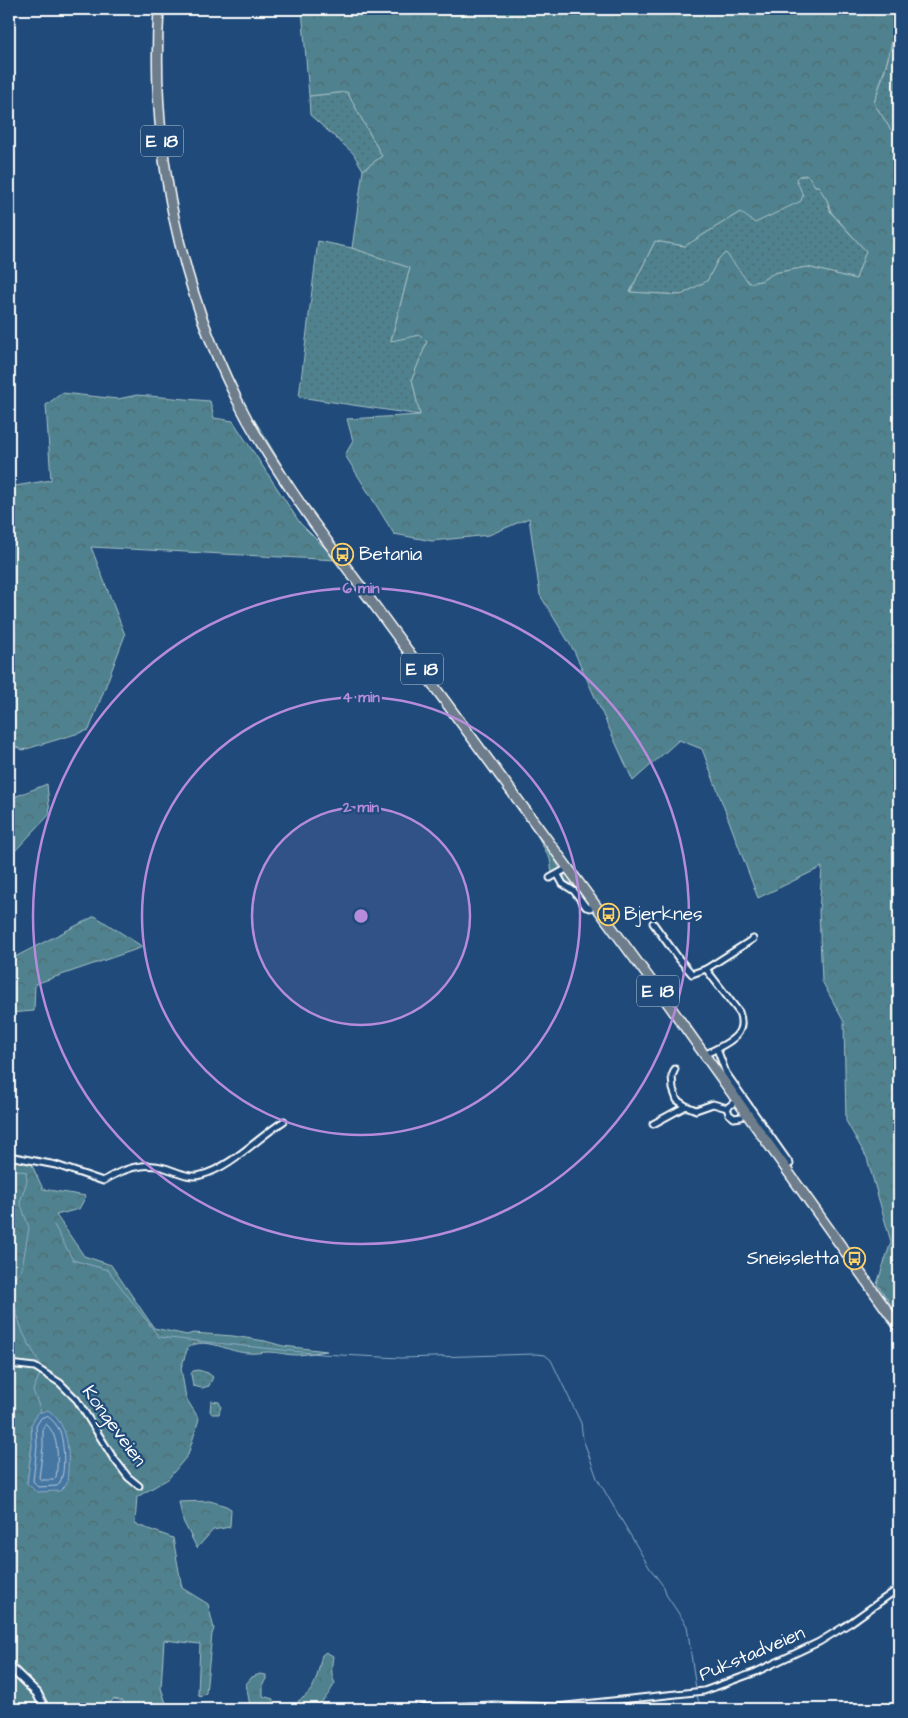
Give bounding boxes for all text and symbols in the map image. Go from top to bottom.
road number: E 18 [141,125,183,156]
place label: Betania [359,541,423,568]
bus stop icon: Betania [331,542,355,566]
text: 6 min [343,578,380,599]
road number: E 18 [401,654,443,684]
text: 4 min [342,687,380,708]
text: 2 min [342,797,380,818]
place label: Bjerknes [624,901,703,928]
bus stop icon: Bjerknes [596,902,620,926]
centre of rings [352,907,370,925]
road number: E 18 [637,976,679,1006]
place label: Sneissletta [747,1245,839,1272]
bus stop icon: Sneissletta [843,1246,867,1270]
street label: Kongeveien [74,1380,153,1473]
street label: Pukstadveien [695,1620,809,1688]

